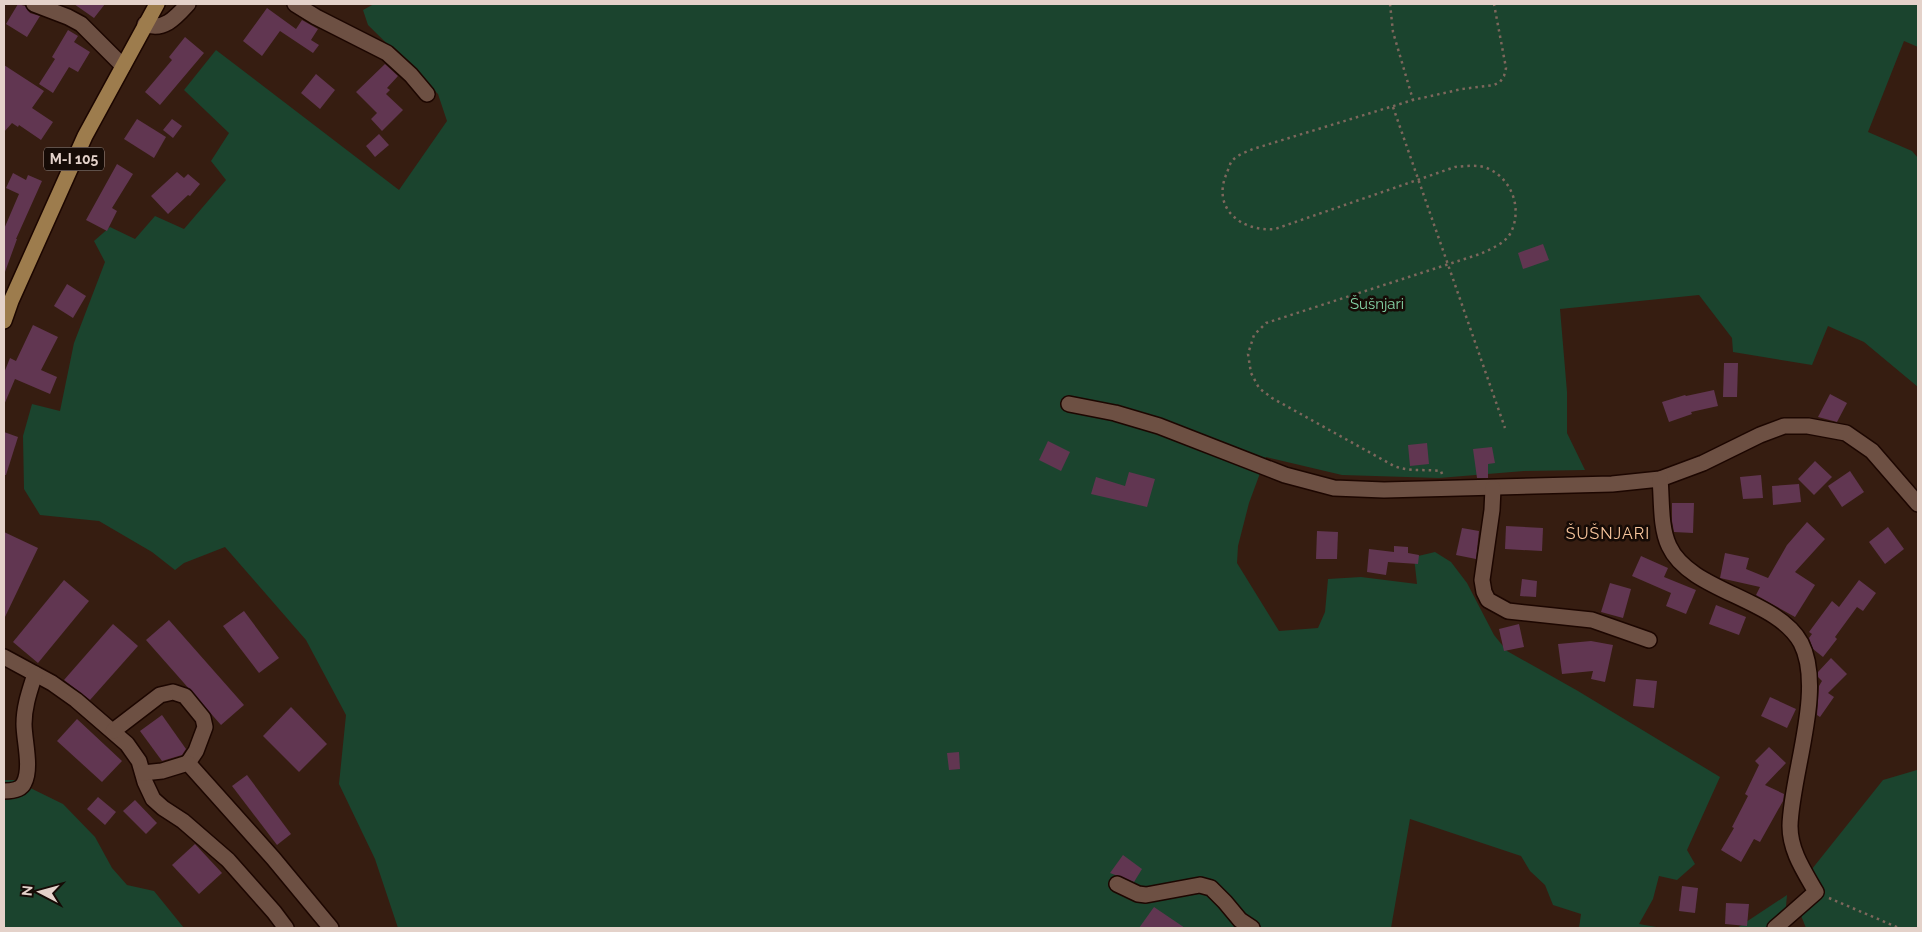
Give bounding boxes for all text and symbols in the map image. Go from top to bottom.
road number: M-I 105 [44,148,104,170]
park label: Šušnjari [1350,294,1404,313]
district label: ŠUŠNJARI [1566,523,1650,543]
north arrow [15,867,65,917]
text: N [19,884,36,897]

